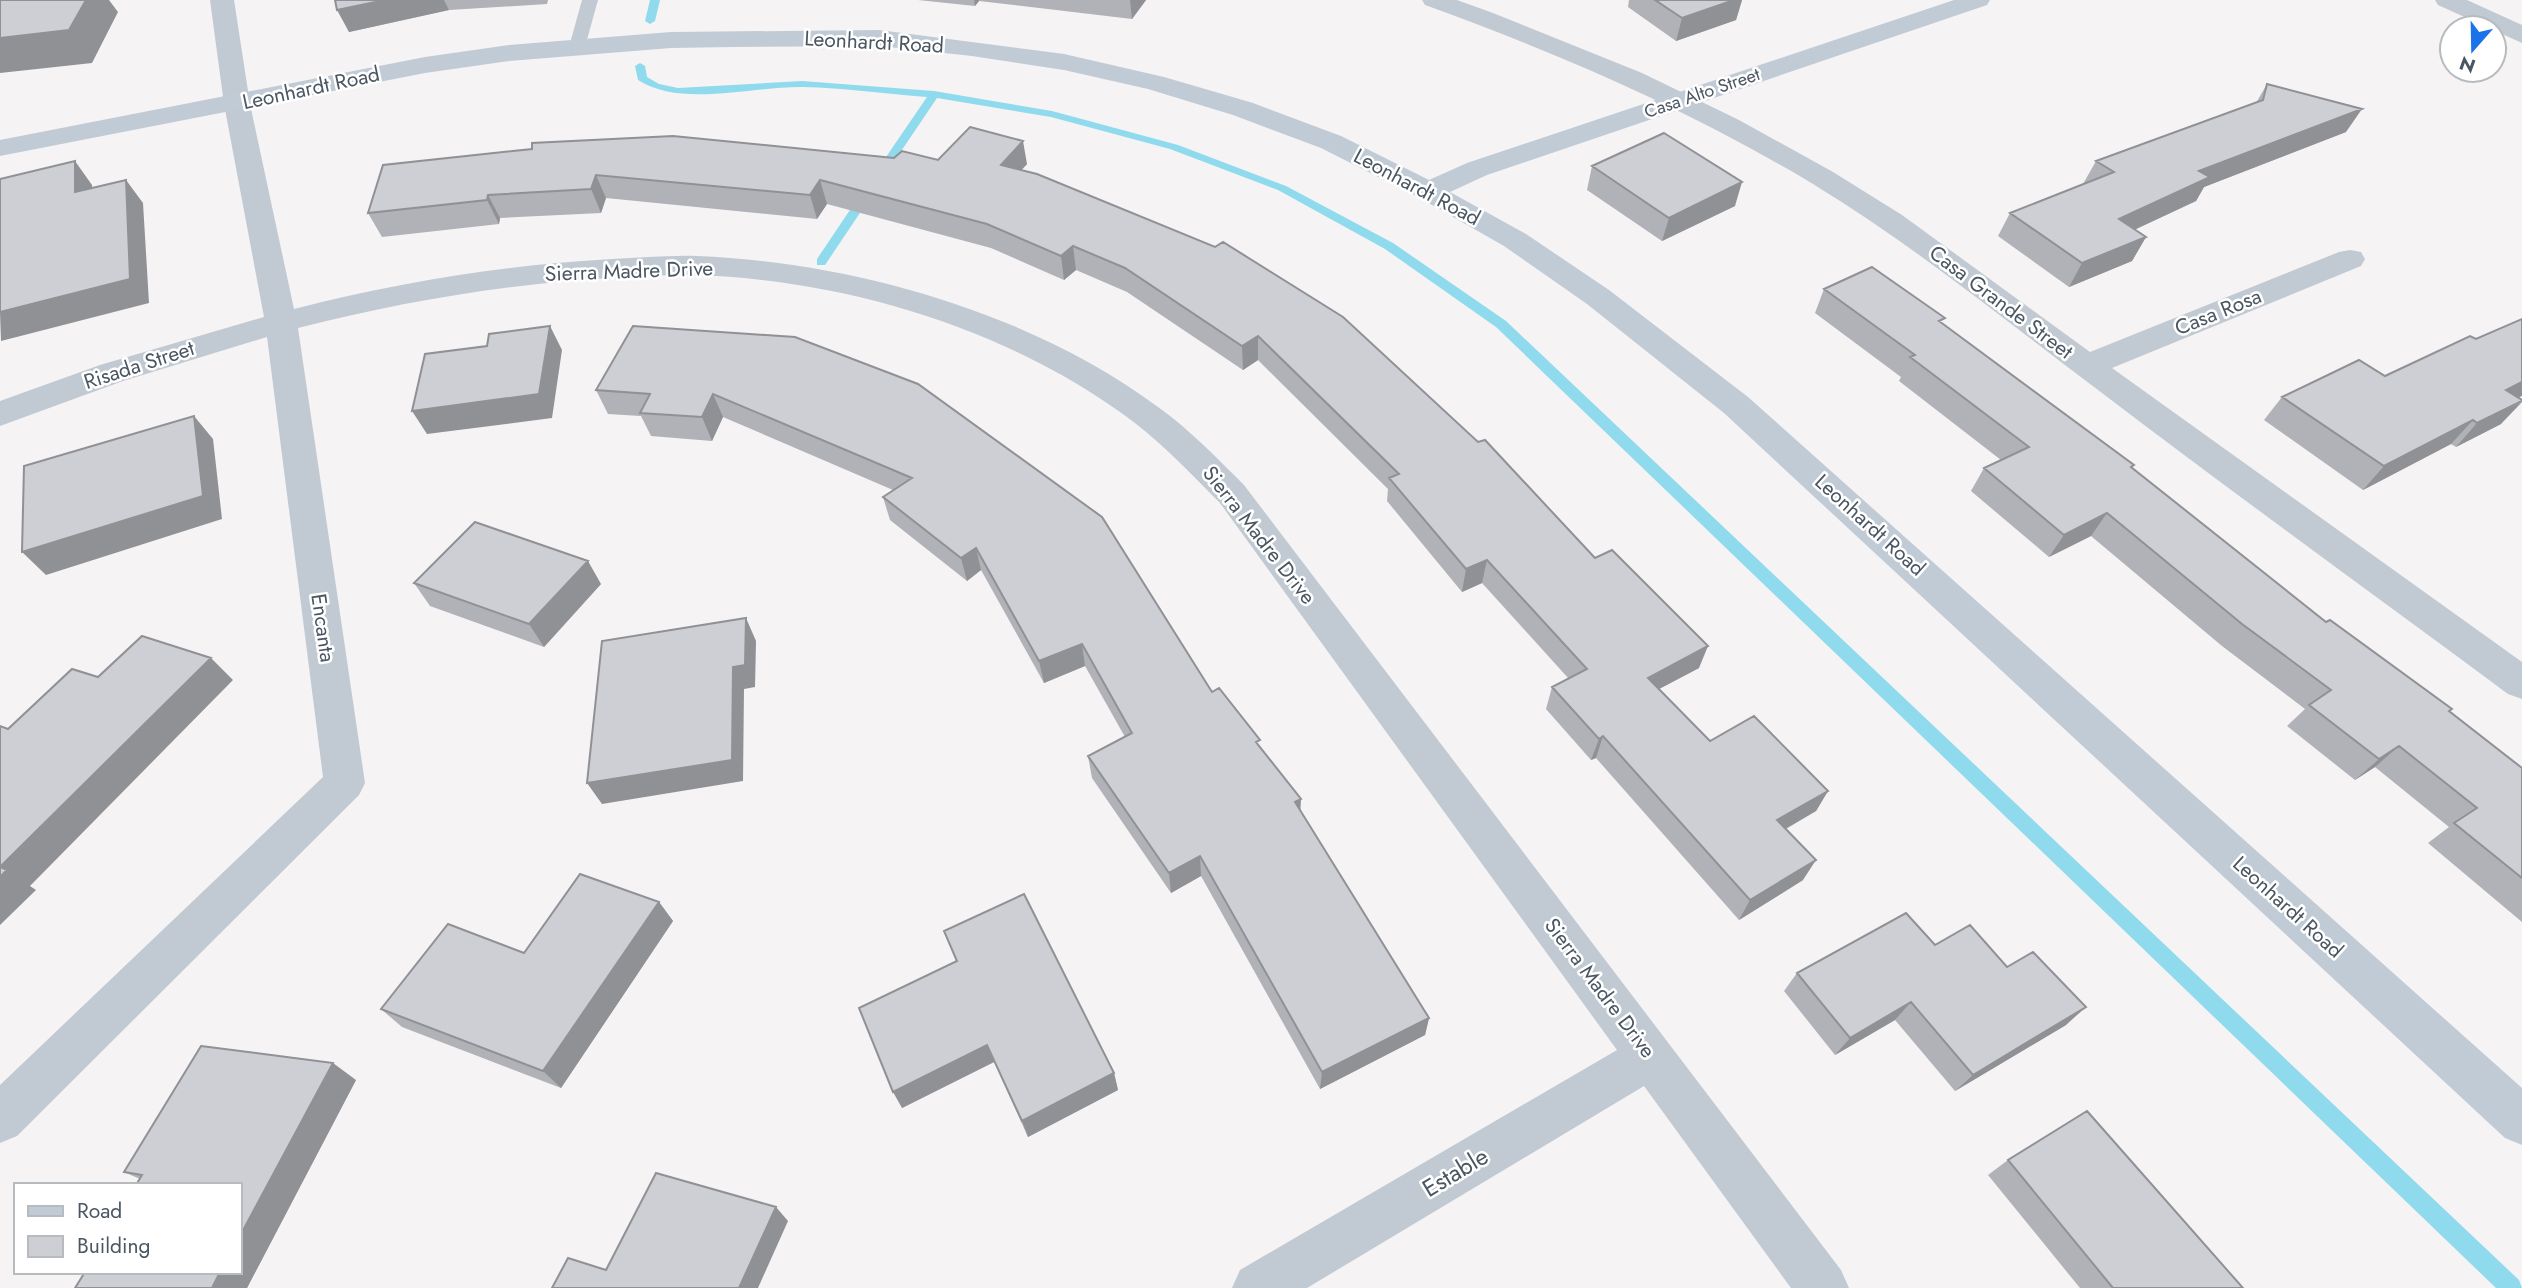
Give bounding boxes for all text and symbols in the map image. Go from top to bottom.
north arrow [2438,14,2508,84]
street label: Leonhardt Road [803,23,945,61]
text: N [2456,49,2479,80]
street label: Leonhardt Road [240,59,382,117]
street label: Casa Alto Street [1641,61,1764,125]
street label: Leonhardt Road [1348,141,1486,233]
street label: Casa Grande Street [1923,238,2079,366]
street label: Sierra Madre Drive [544,253,714,289]
street label: Casa Rosa [2170,281,2266,343]
street label: Risada Street [80,333,198,397]
street label: Sierra Madre Drive [1195,459,1323,611]
street label: Leonhardt Road [1808,467,1932,583]
street label: Encanta [303,592,343,664]
street label: Leonhardt Road [2226,849,2350,965]
street label: Sierra Madre Drive [1537,912,1663,1064]
street label: Estable [1415,1139,1495,1205]
legend [14,1183,242,1274]
text: Road [77,1196,122,1226]
text: Building [77,1231,150,1261]

